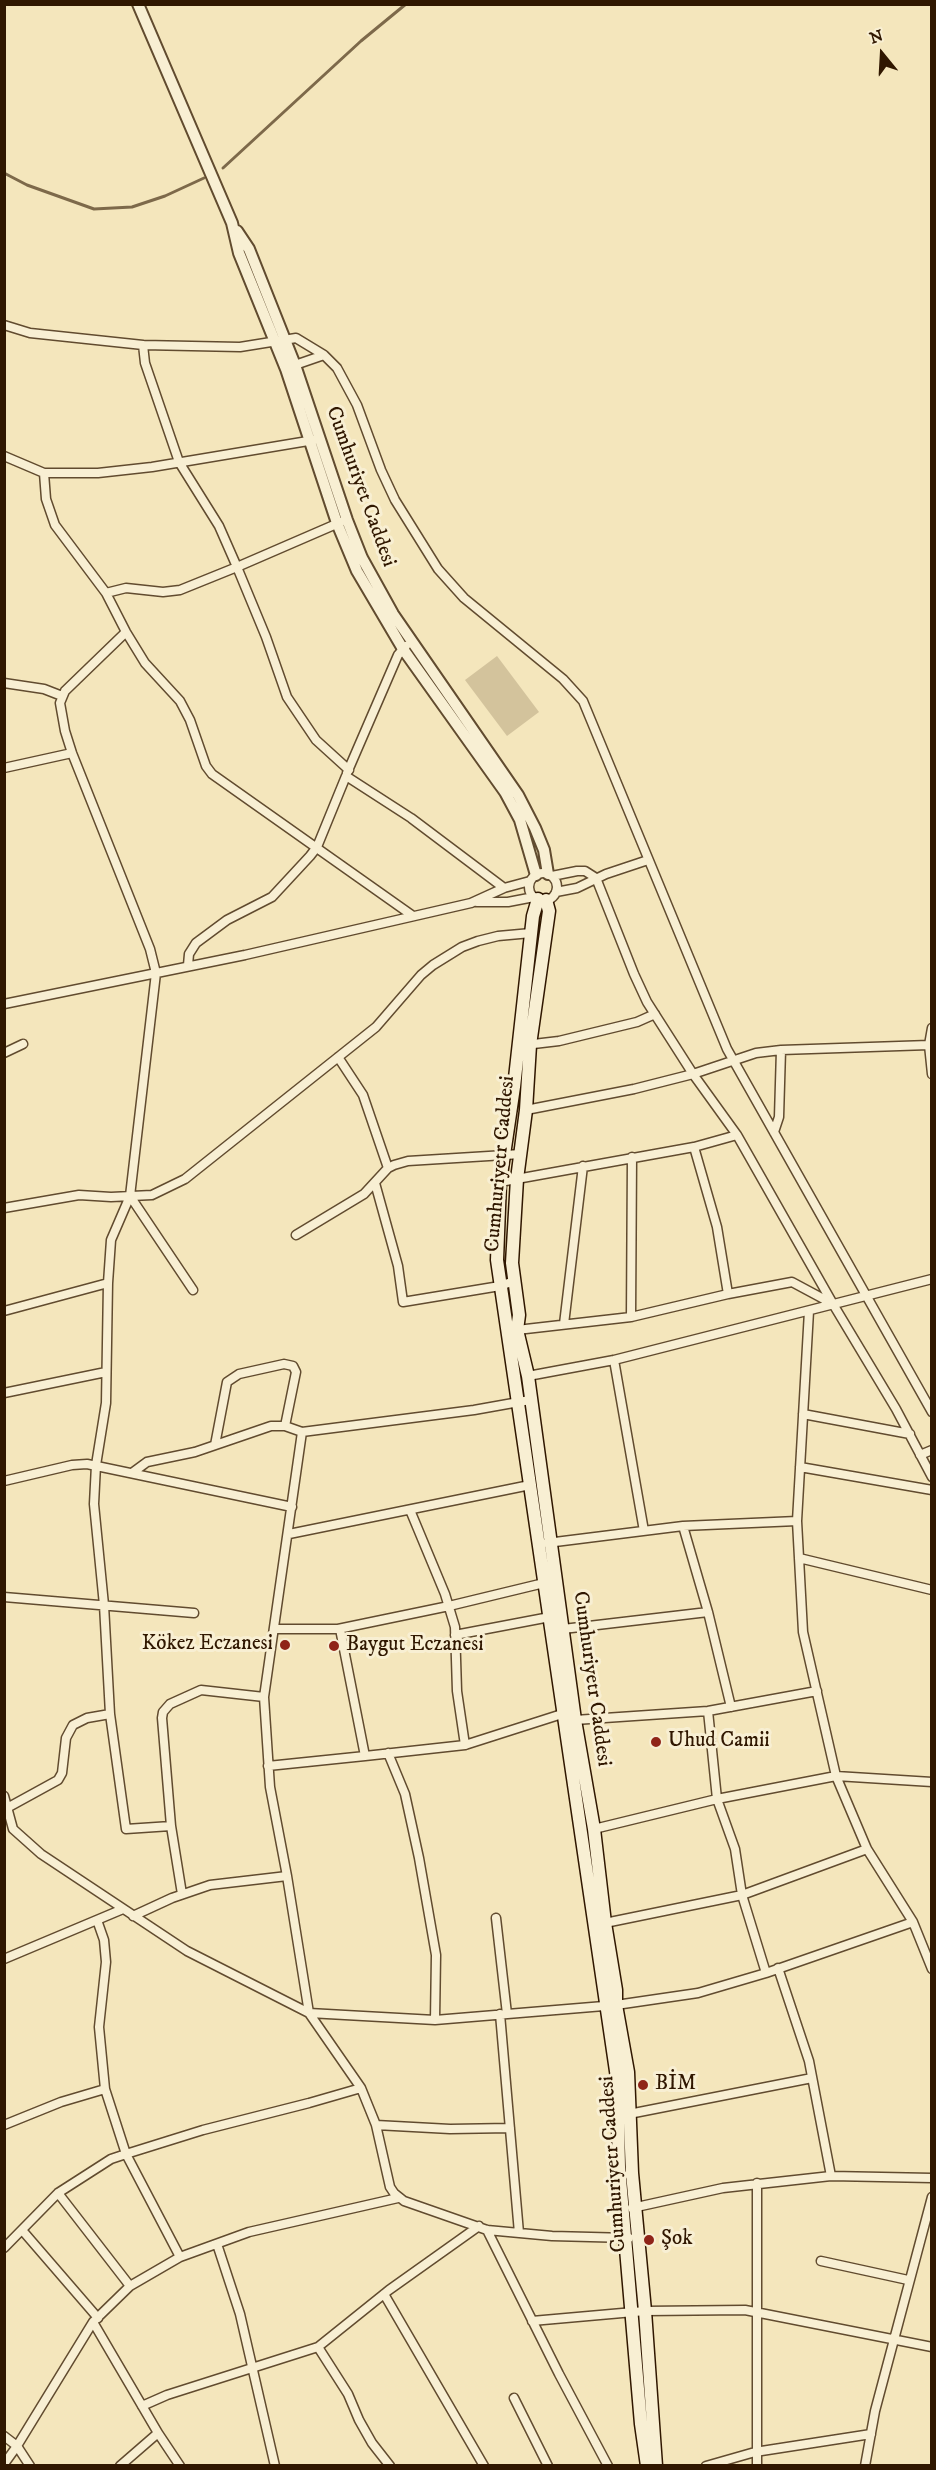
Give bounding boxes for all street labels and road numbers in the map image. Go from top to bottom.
street label: Cumhuriyet Caddesi [319,403,401,571]
street label: Cumhuriyetr Caddesi [481,1075,521,1253]
street label: Cumhuriyetr Caddesi [566,1590,616,1768]
street label: Cumhuriyetr Caddesi [595,2075,633,2253]

